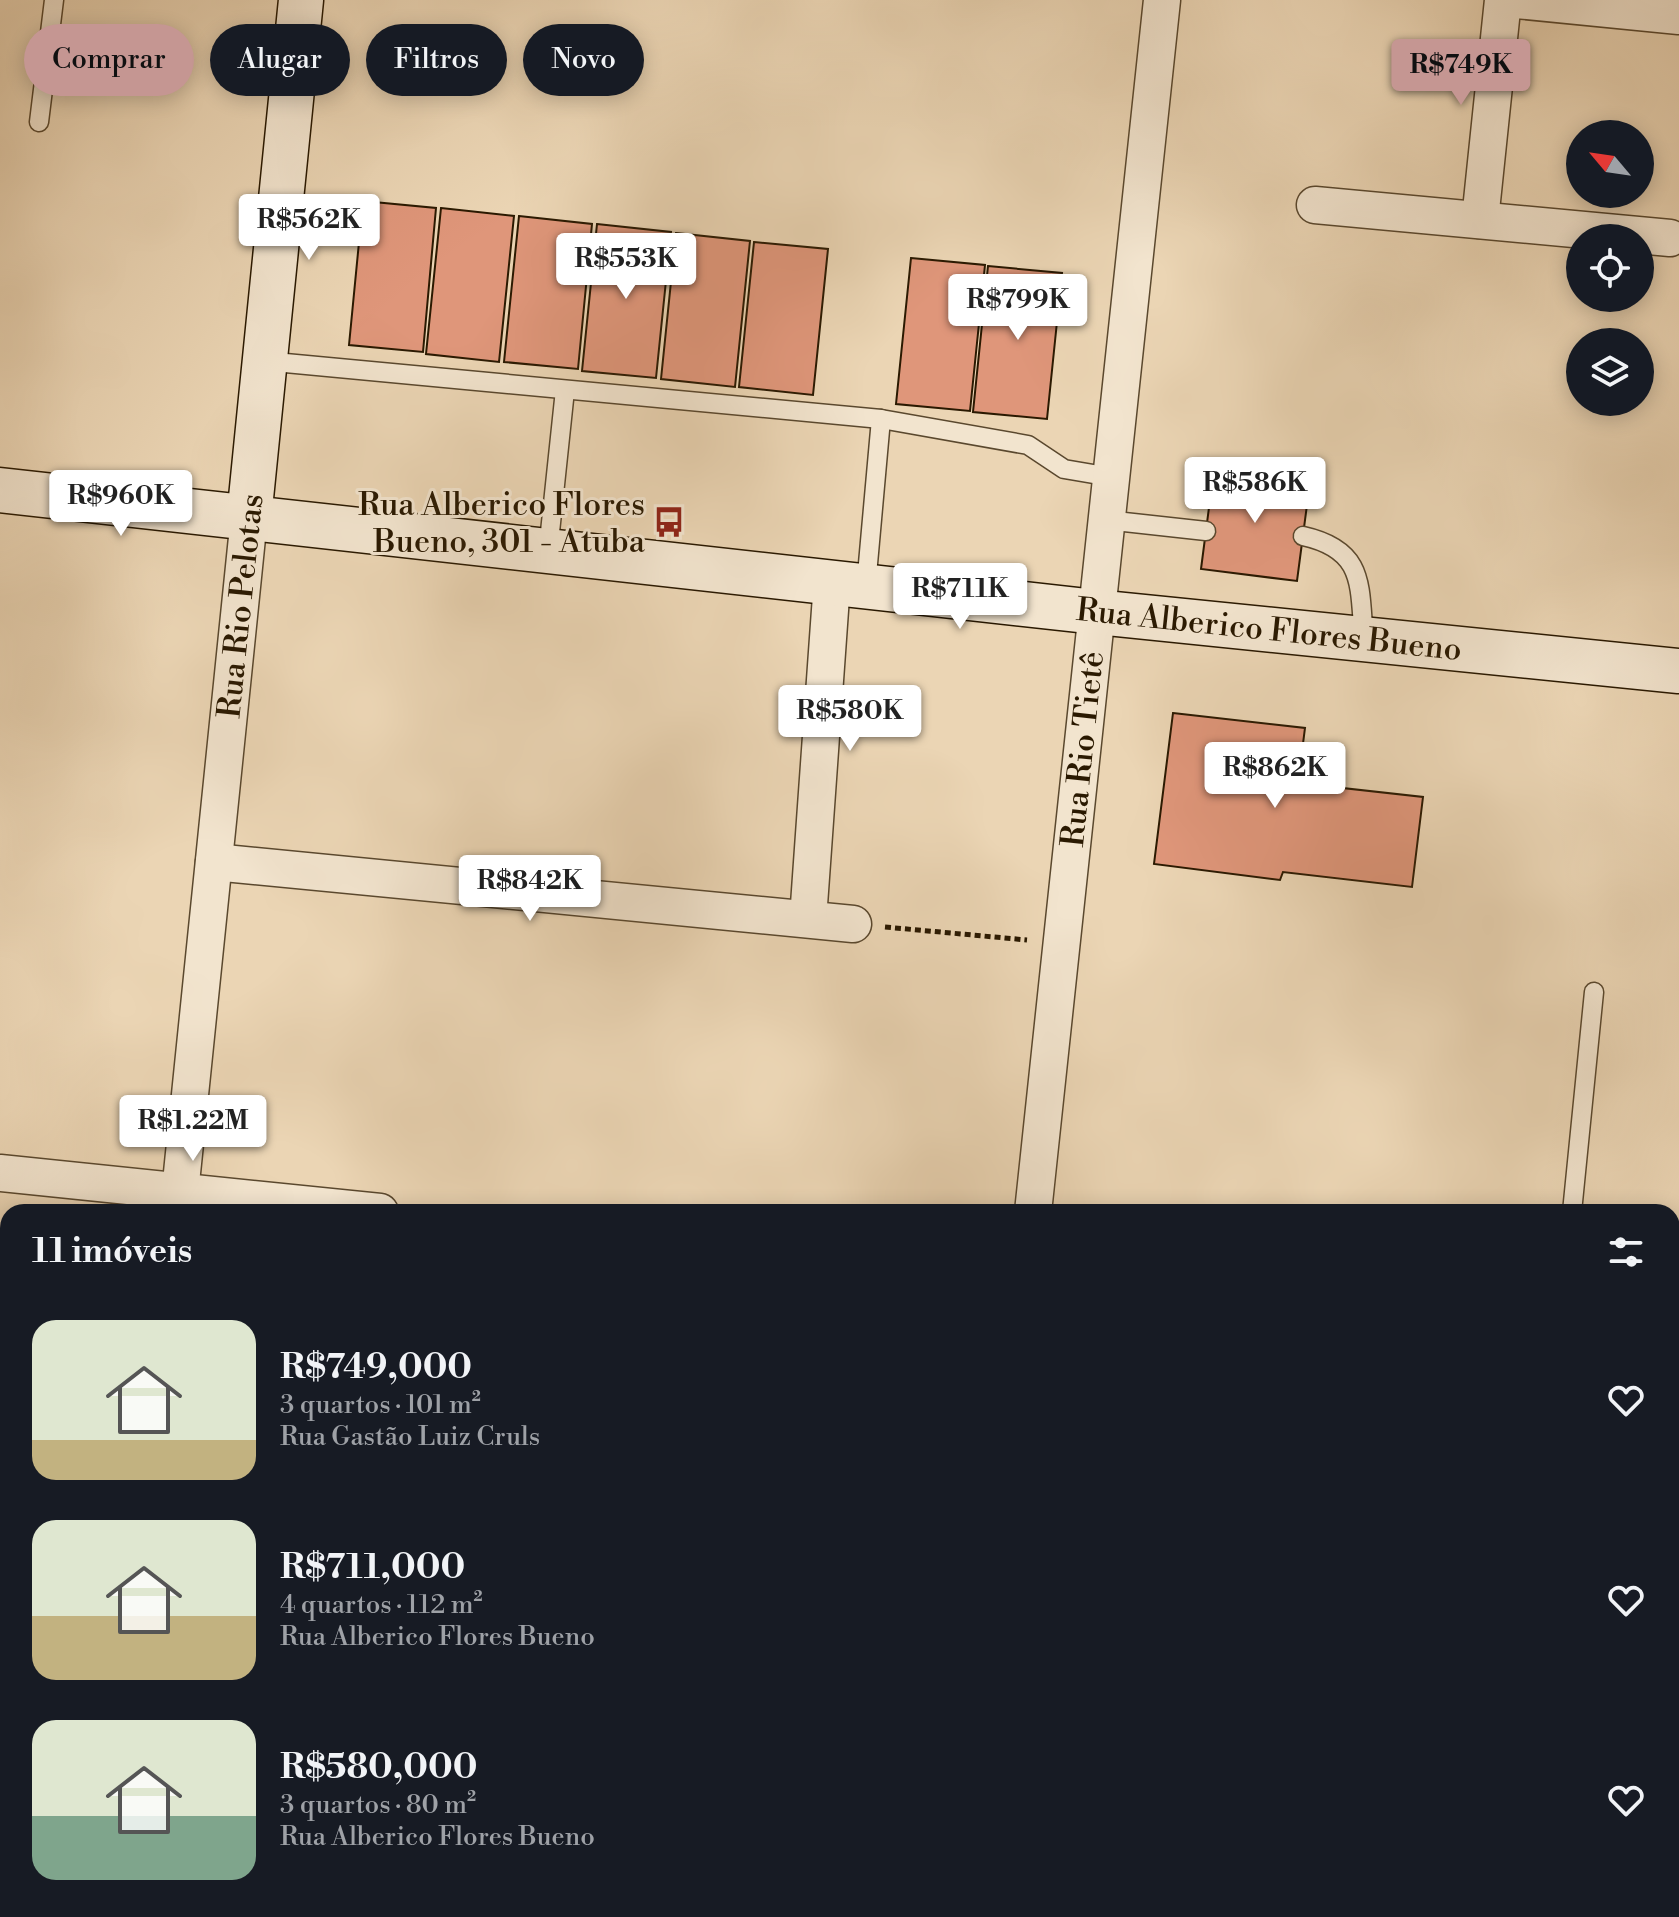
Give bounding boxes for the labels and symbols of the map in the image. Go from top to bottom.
pin: R$749K [1396,39,1526,107]
north arrow [1566,120,1654,208]
pin: R$562K [244,194,374,262]
pin: R$553K [561,233,691,301]
pin: R$799K [953,274,1083,342]
pin: R$586K [1190,457,1320,525]
pin: R$960K [56,470,186,538]
place label: Rua Alberico Flores Bueno, 301 - Atuba [358,485,646,562]
street label: Rua Rio Pelotas [209,492,273,720]
bus stop icon: Rua Alberico Flores Bueno, 301 - Atuba [652,505,686,539]
pin: R$711K [895,563,1025,631]
street label: Rua Alberico Flores Bueno [1074,590,1464,670]
street label: Rua Rio Tietê [1053,649,1113,849]
pin: R$580K [785,685,915,753]
pin: R$862K [1210,742,1340,810]
pin: R$842K [465,855,595,923]
pin: R$1.22M [119,1095,267,1163]

